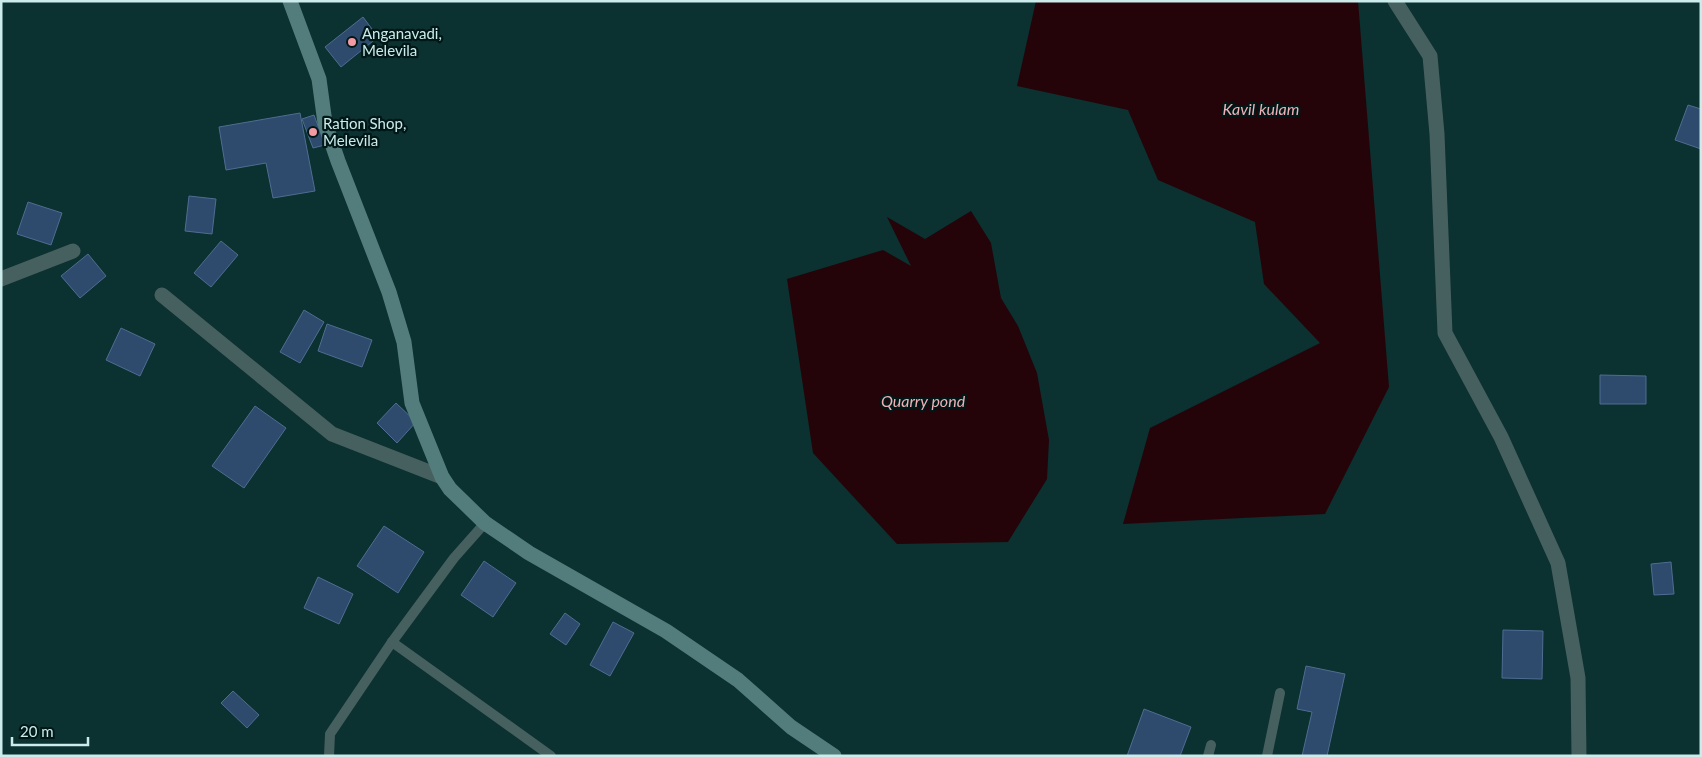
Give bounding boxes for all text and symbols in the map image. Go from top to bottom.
place label: Anganavadi, Melevila [362,24,442,59]
marker: Anganavadi, Melevila [346,36,358,48]
water label: Kavil kulam [1223,99,1299,118]
place label: Ration Shop, Melevila [323,114,406,149]
marker: Ration Shop, Melevila [307,126,319,138]
water label: Quarry pond [881,391,966,410]
scale bar [12,714,89,746]
text: 20 m [20,722,54,740]

